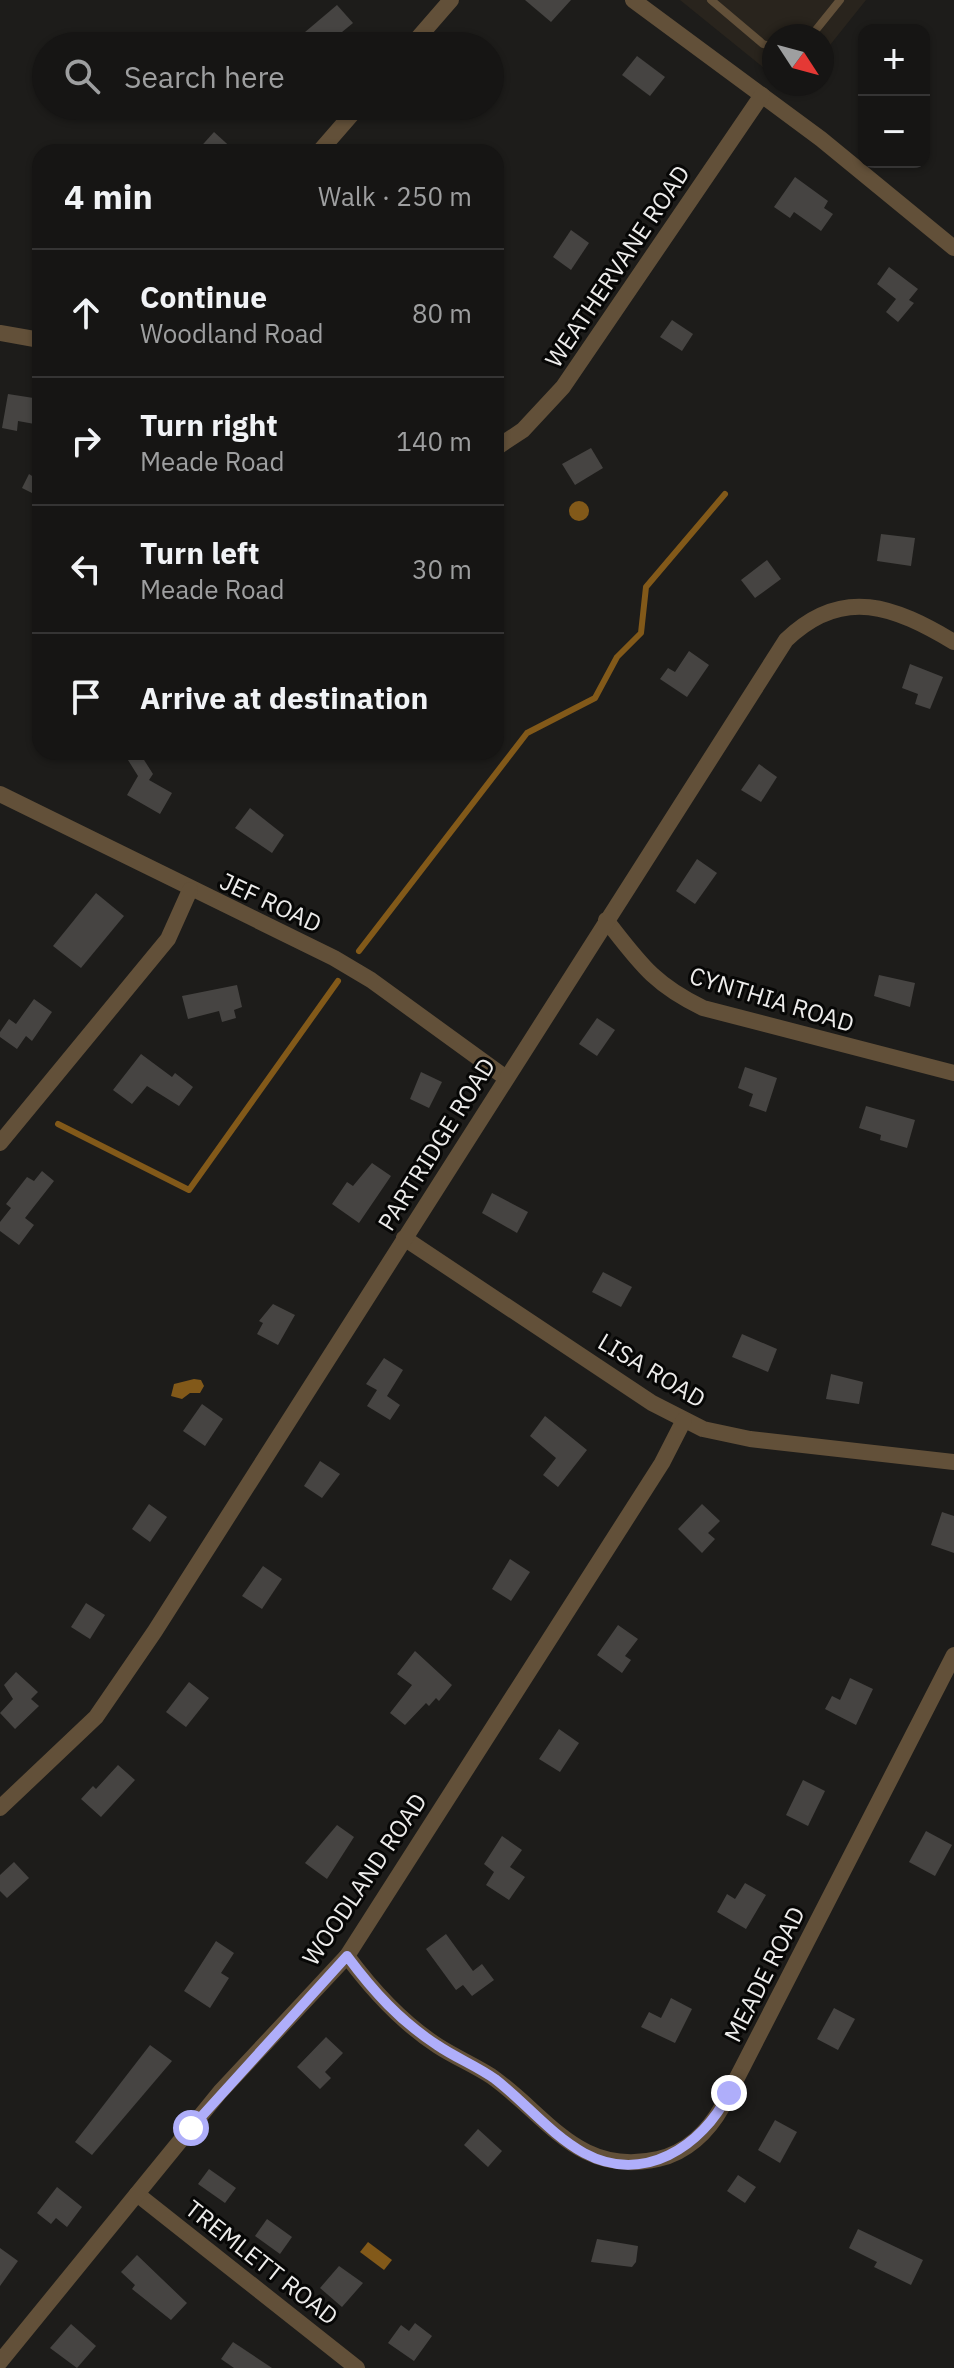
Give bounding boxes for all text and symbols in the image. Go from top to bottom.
north arrow [762,24,834,96]
map controls [858,24,930,168]
button: + [858,24,930,96]
search box [32,32,504,120]
icon: search [60,54,104,98]
text: Search here [124,57,285,96]
button: − [858,96,930,168]
street label: WEATHERVANE ROAD [537,159,697,373]
text: 4 min [64,174,153,218]
text: Walk · 250 m [318,179,472,213]
text: Continue [140,277,267,316]
icon: ahead [64,291,108,335]
text: 80 m [412,296,472,330]
text: Woodland Road [140,316,324,350]
text: Turn right [140,405,278,444]
icon: right [64,419,108,463]
text: 140 m [396,424,472,458]
text: Meade Road [140,444,285,478]
text: Turn left [140,533,259,572]
icon: left [64,547,108,591]
text: 30 m [412,552,472,586]
text: Meade Road [140,572,285,606]
icon: arrive [64,675,108,719]
text: Arrive at destination [140,678,428,717]
street label: JEF ROAD [215,865,327,939]
street label: CYNTHIA ROAD [686,959,858,1039]
street label: PARTRIDGE ROAD [370,1052,502,1236]
street label: LISA ROAD [592,1325,712,1415]
street label: WOODLAND ROAD [294,1787,434,1971]
street label: MEADE ROAD [716,1901,812,2047]
route end [711,2075,747,2111]
route start [173,2110,209,2146]
street label: TREMLETT ROAD [179,2192,345,2332]

